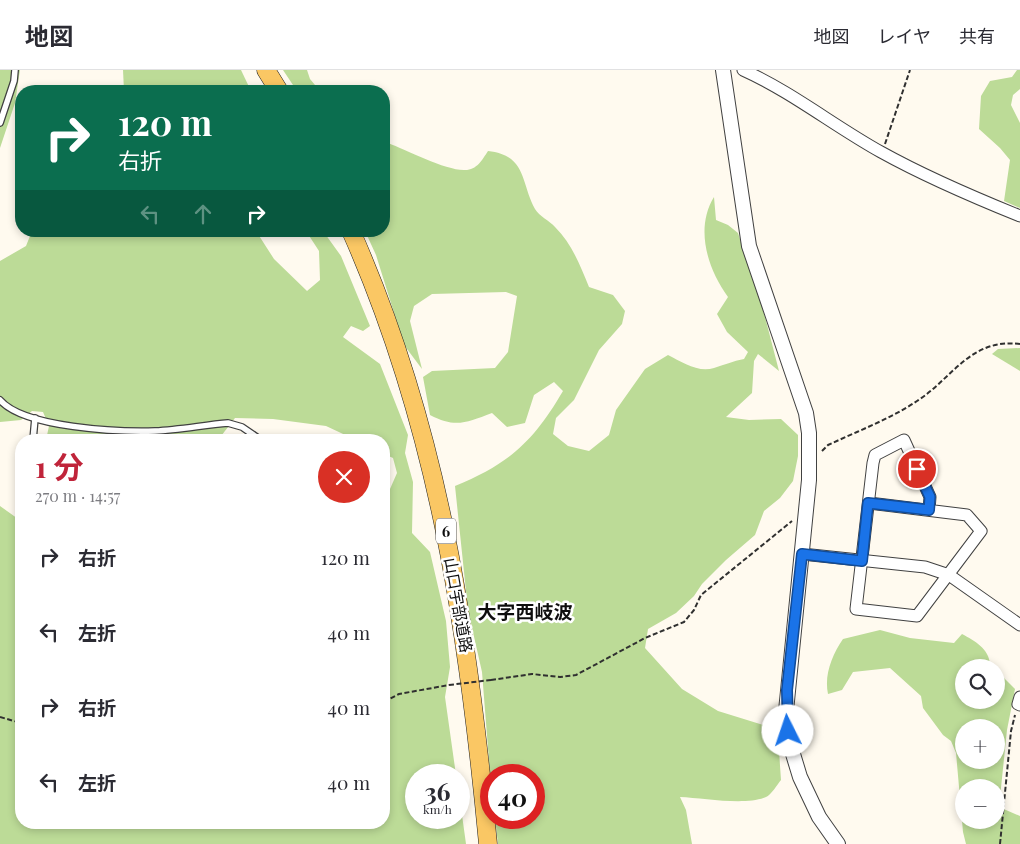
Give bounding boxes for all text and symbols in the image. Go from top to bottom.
text: 地図 [25,19,73,51]
text: 地図 [814,24,850,48]
text: レイヤ [878,24,931,48]
text: 共有 [959,24,995,48]
text: 120 m [118,98,212,145]
icon: right [35,105,100,170]
text: 右折 [118,145,162,175]
icon: left [136,200,164,228]
icon: ahead [189,200,217,228]
icon: right [242,200,270,228]
text: 1 分 [35,446,83,486]
pin [896,448,938,490]
button: close [318,451,370,503]
icon: arrive [903,455,931,483]
text: 270 m · 14:57 [35,485,120,506]
road number: 6 [436,518,456,544]
icon: right [35,543,63,571]
text: 右折 [78,544,116,570]
text: 120 m [321,544,370,570]
street label: 山口宇部道路 [440,556,478,654]
district label: 大字西岐波 [477,598,573,624]
icon: left [35,618,63,646]
text: 左折 [78,619,116,645]
text: 40 m [328,619,370,645]
map controls [955,659,1005,829]
button: search [955,659,1005,709]
icon: right [35,693,63,721]
text: 右折 [78,694,116,720]
text: 40 m [328,694,370,720]
position arrow [761,704,813,756]
button: + [955,719,1005,769]
speed limit sign: 40 [480,764,545,829]
icon: left [35,768,63,796]
text: 左折 [78,769,116,795]
text: 40 m [328,769,370,795]
text: 36 [424,774,451,807]
button: − [955,779,1005,829]
text: km/h [423,801,452,817]

